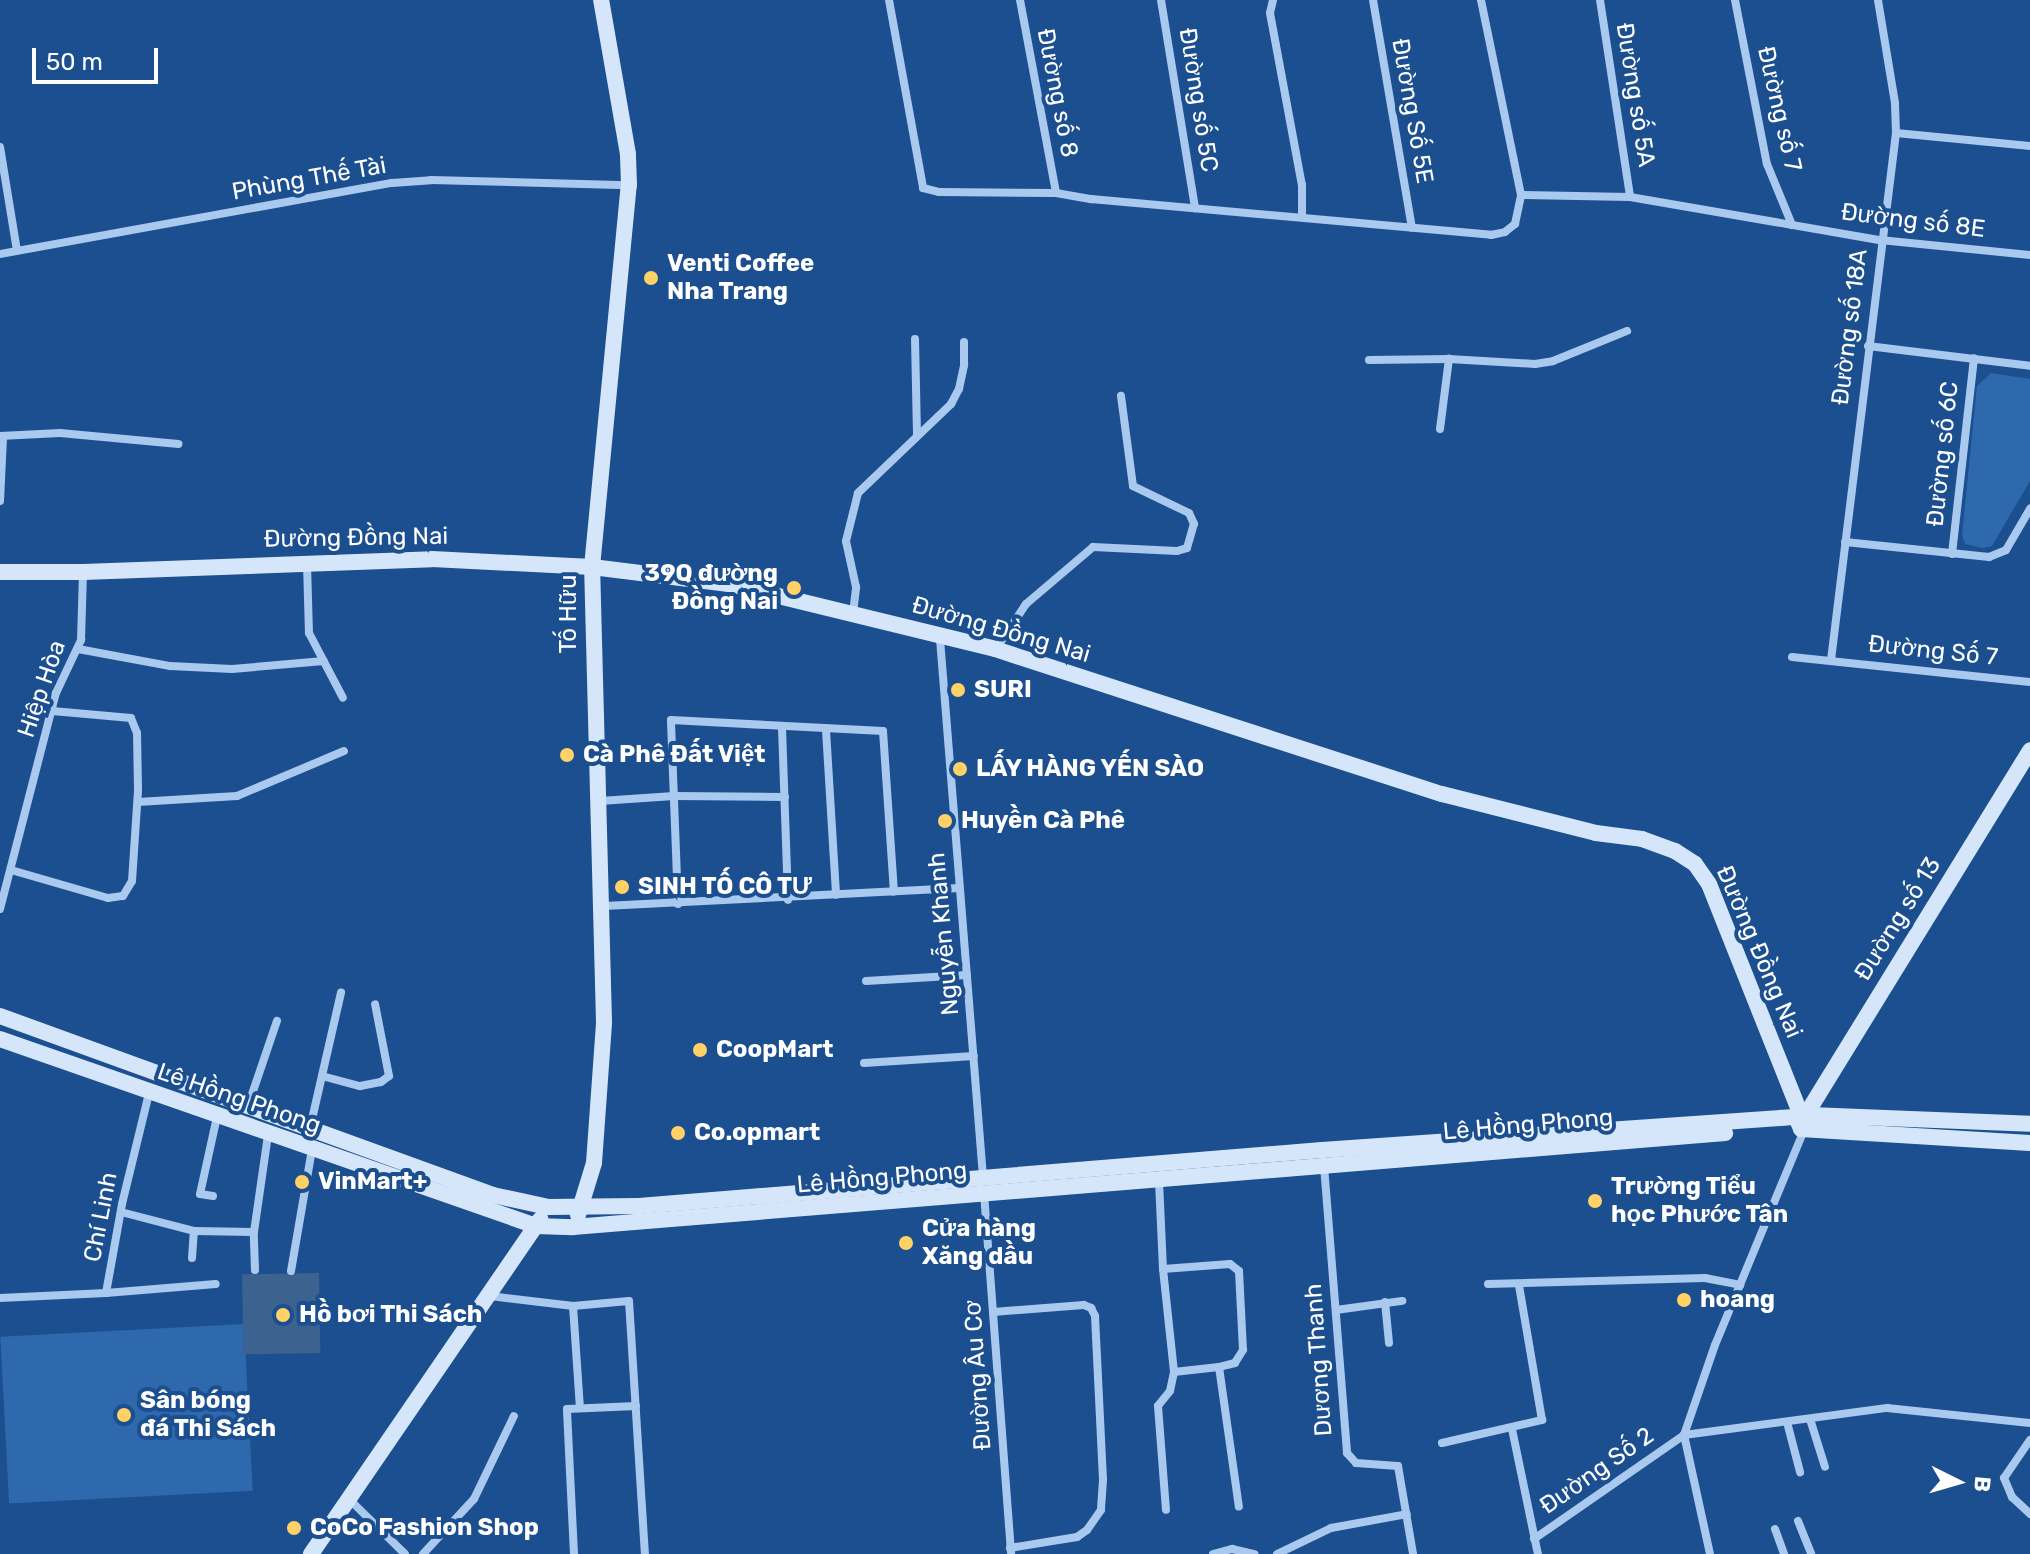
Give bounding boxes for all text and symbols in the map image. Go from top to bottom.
street label: Đường số 5A [1609,21,1661,169]
street label: Đường số 8 [1030,26,1084,160]
street label: Đường số 5C [1172,26,1224,174]
scale bar [36,32,162,82]
street label: Đường Số 5E [1385,36,1439,186]
street label: Đường số 7 [1751,44,1807,174]
text: 50 m [46,48,103,76]
street label: Phùng Thế Tài [229,151,389,207]
street label: Đường số 8E [1839,198,1987,244]
street label: Đường số 18A [1826,247,1874,407]
place label: Venti Coffee Nha Trang [667,250,814,306]
marker: Venti Coffee Nha Trang [642,269,660,287]
street label: Đường số 6C [1921,380,1965,528]
street label: Đường Đồng Nai [264,522,448,554]
place label: 39Q đường Đồng Nai [644,560,778,616]
street label: Tố Hữu [555,575,583,653]
marker: 39Q đường Đồng Nai [785,579,803,597]
street label: Đường Đồng Nai [908,591,1094,669]
street label: Đường Số 7 [1867,630,1999,672]
street label: Hiệp Hòa [12,637,72,741]
place label: SURI [974,676,1032,704]
marker: SURI [949,681,967,699]
place label: Cà Phê Đất Việt [583,741,766,769]
marker: Cà Phê Đất Việt [558,746,576,764]
place label: LẤY HÀNG YẾN SÀO [976,755,1205,783]
marker: LẤY HÀNG YẾN SÀO [951,760,969,778]
place label: Huyền Cà Phê [961,807,1125,835]
marker: Huyền Cà Phê [936,812,954,830]
street label: Nguyễn Khanh [923,851,965,1017]
street label: Đường số 13 [1849,852,1947,986]
street label: Đường Đồng Nai [1710,862,1808,1042]
place label: SINH TỐ CÔ TƯ [638,873,813,901]
marker: SINH TỐ CÔ TƯ [613,878,631,896]
place label: CoopMart [716,1036,833,1064]
marker: CoopMart [691,1041,709,1059]
street label: Lê Hồng Phong [154,1058,324,1140]
street label: Lê Hồng Phong [1442,1103,1614,1147]
place label: Co.opmart [694,1119,820,1147]
marker: Co.opmart [669,1124,687,1142]
street label: Lê Hồng Phong [796,1156,968,1200]
place label: VinMart+ [318,1168,427,1196]
street label: Chí Linh [78,1170,124,1264]
marker: VinMart+ [293,1173,311,1191]
place label: Trường Tiểu học Phước Tân [1611,1173,1789,1229]
marker: Trường Tiểu học Phước Tân [1586,1192,1604,1210]
place label: Cửa hàng Xăng dầu [922,1215,1036,1271]
marker: Cửa hàng Xăng dầu [897,1234,915,1252]
street label: Dương Thanh [1299,1282,1339,1438]
place label: hoang [1700,1286,1775,1314]
marker: hoang [1675,1291,1693,1309]
street label: Đường Âu Cơ [958,1299,998,1451]
place label: Hồ bơi Thi Sách [299,1301,483,1329]
marker: Hồ bơi Thi Sách [274,1306,292,1324]
place label: Sân bóng đá Thi Sách [140,1387,277,1443]
marker: Sân bóng đá Thi Sách [115,1406,133,1424]
street label: Đường Số 2 [1535,1421,1659,1521]
north arrow [1918,1442,1998,1522]
text: B [1968,1475,1997,1493]
place label: CoCo Fashion Shop [310,1514,539,1542]
marker: CoCo Fashion Shop [285,1519,303,1537]

